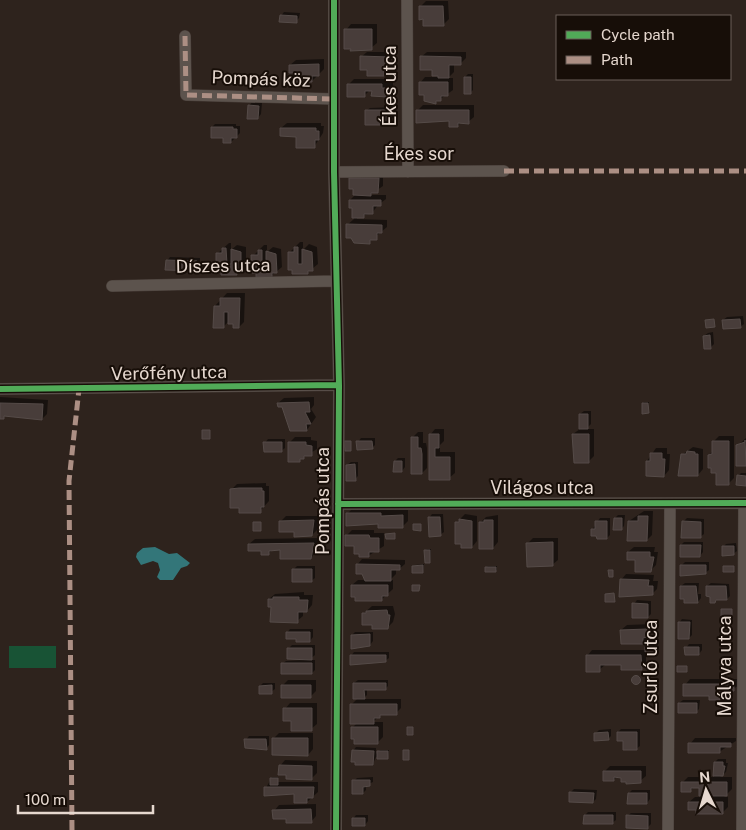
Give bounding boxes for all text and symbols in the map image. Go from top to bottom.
legend [556,15,731,80]
text: Cycle path [601,26,675,43]
street label: Ékes utca [378,45,400,127]
text: Path [601,51,633,68]
street label: Pompás köz [211,66,311,91]
street label: Ékes sor [384,142,454,164]
street label: Díszes utca [175,254,271,277]
street label: Verőfény utca [111,361,227,384]
street label: Pompás utca [312,447,333,555]
street label: Világos utca [490,477,594,498]
street label: Mályva utca [714,616,735,716]
street label: Zsurló utca [640,620,661,714]
north arrow [681,765,731,815]
text: N [699,769,711,785]
scale bar [18,782,152,814]
text: 100 m [25,791,66,808]

